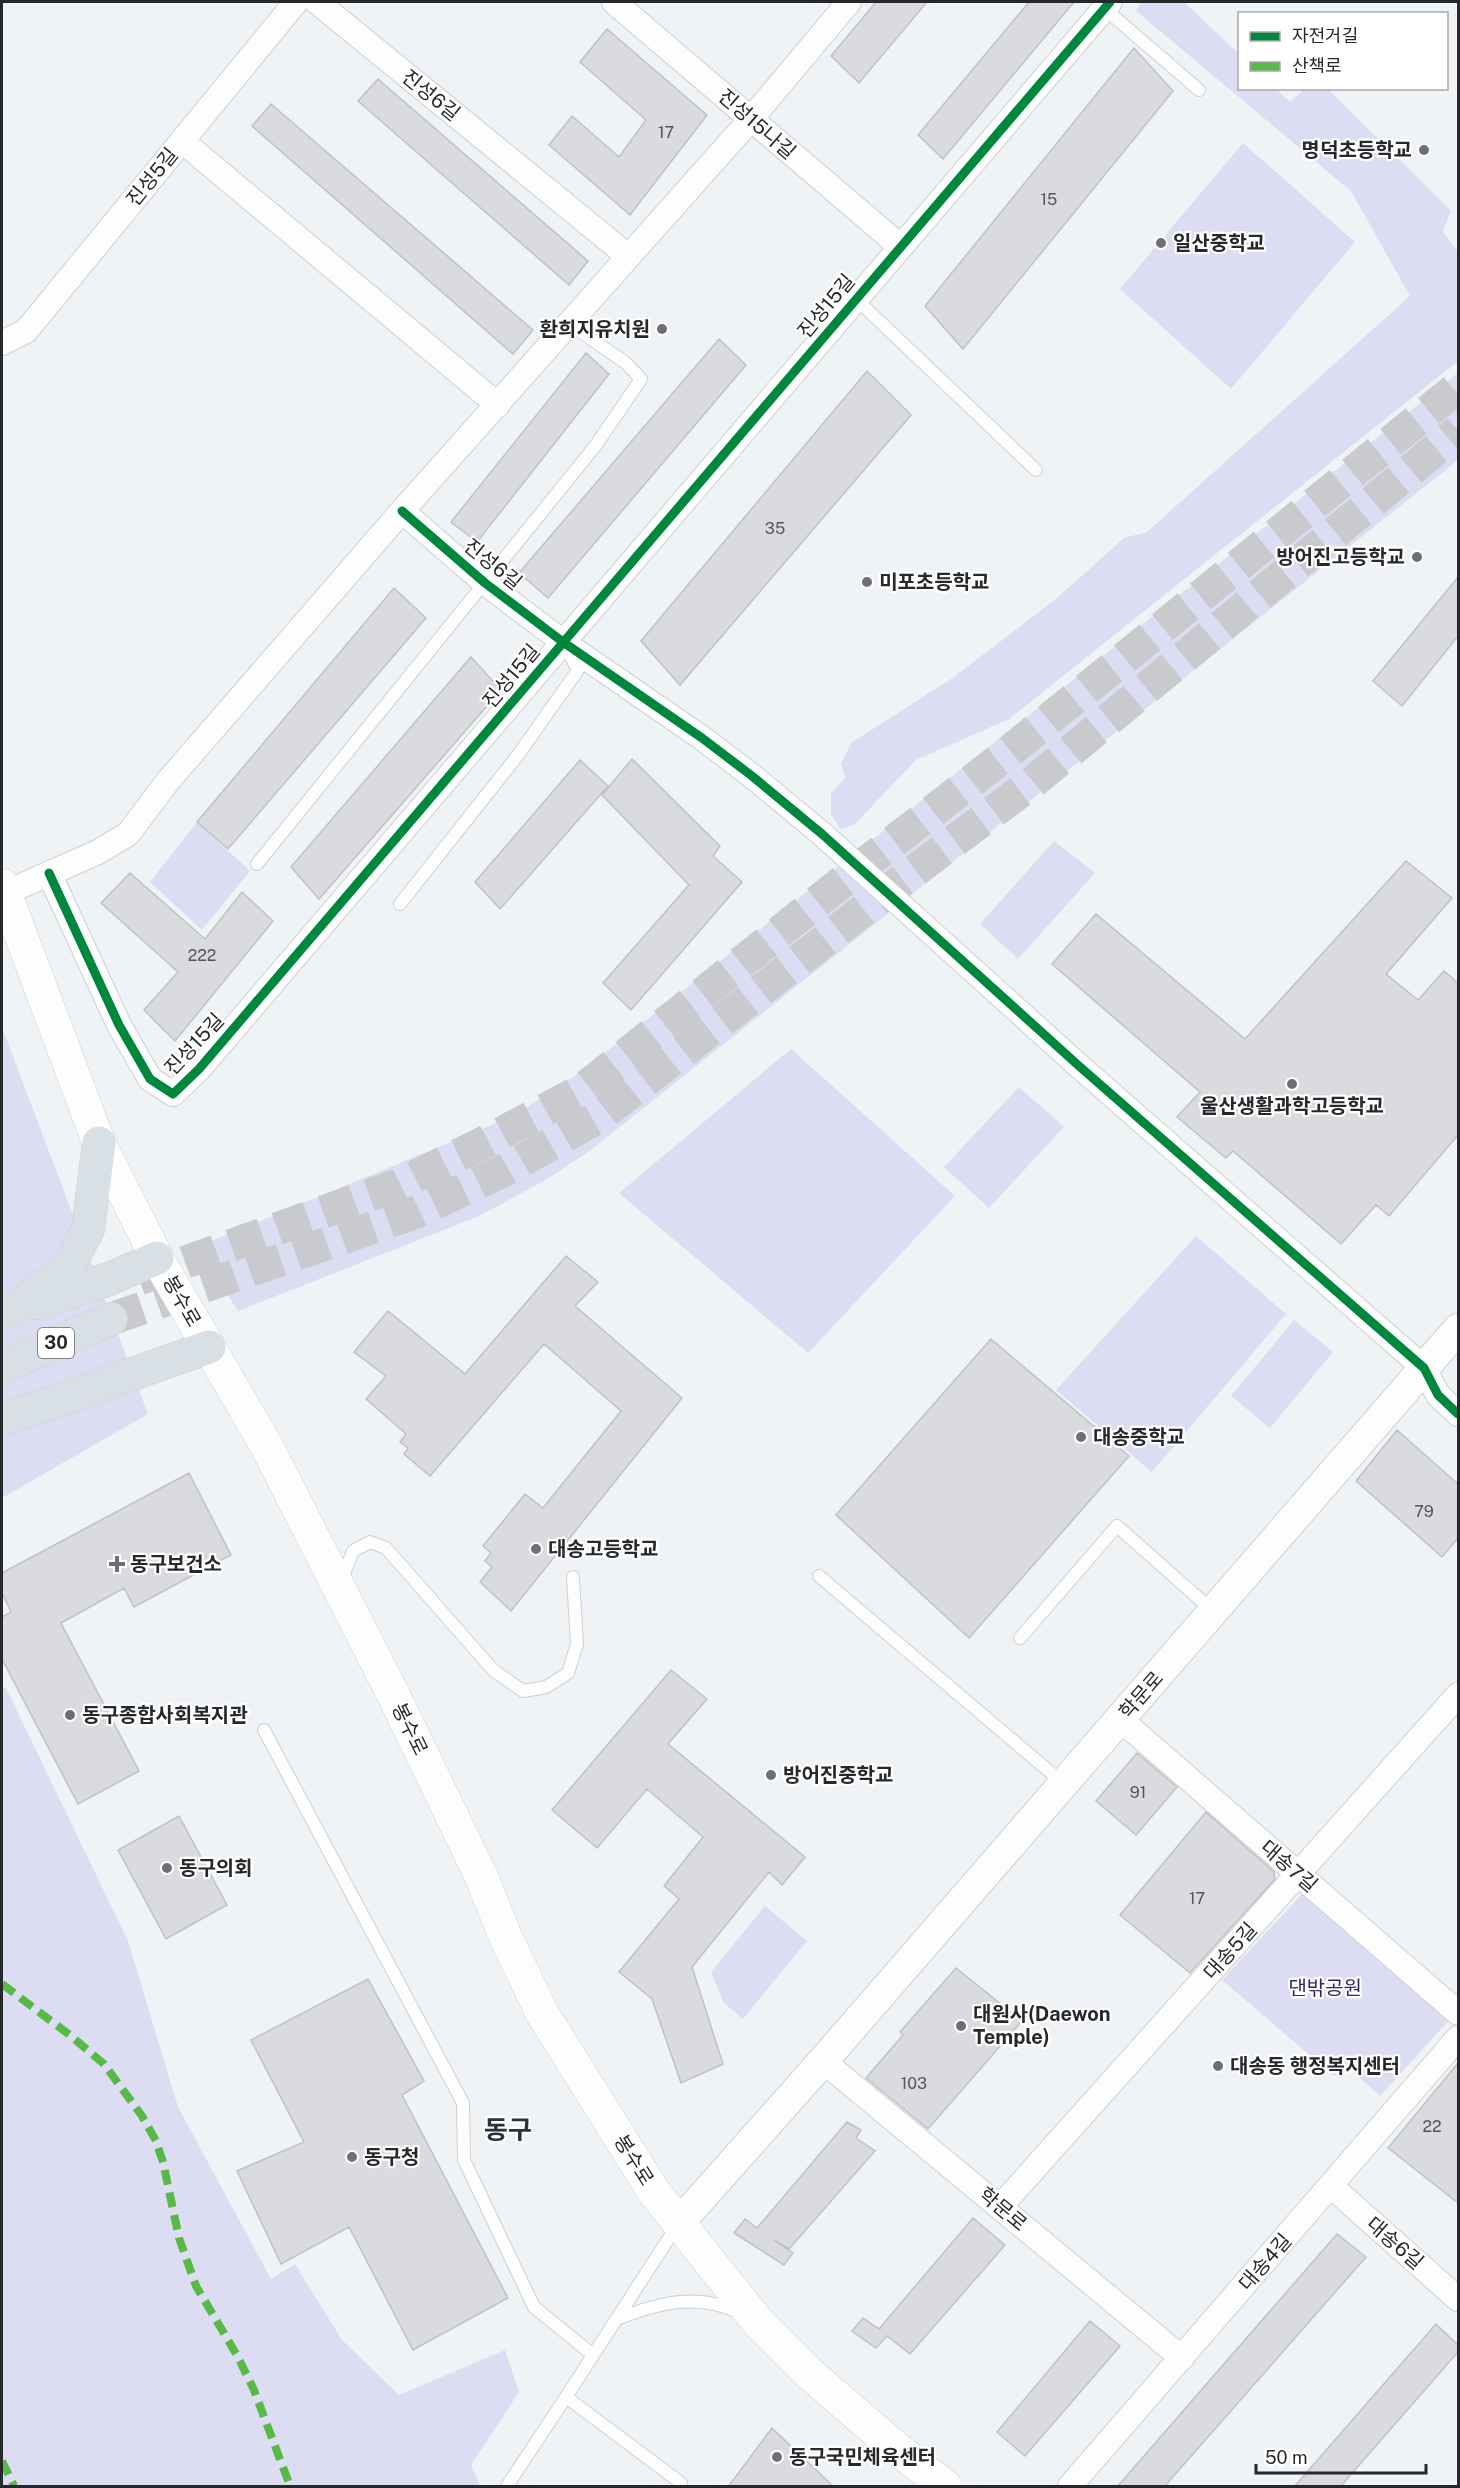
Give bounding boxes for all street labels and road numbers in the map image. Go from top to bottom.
street label: 진성6길 [397,64,465,126]
street label: 진성15나길 [713,84,801,164]
street label: 진성5길 [121,143,183,211]
street label: 진성15길 [792,269,860,343]
street label: 진성6길 [459,533,527,595]
street label: 진성15길 [477,639,545,713]
street label: 진성15길 [159,1008,229,1080]
street label: 봉수로 [158,1271,206,1331]
road number: 30 [38,1328,74,1358]
street label: 학문로 [1114,1666,1168,1724]
street label: 봉수로 [387,1699,433,1759]
street label: 대송7길 [1256,1835,1322,1897]
street label: 대송5길 [1198,1918,1262,1984]
street label: 봉수로 [609,2130,659,2190]
street label: 학문로 [974,2182,1032,2236]
street label: 대송6길 [1362,2212,1428,2274]
street label: 대송4길 [1234,2229,1296,2295]

